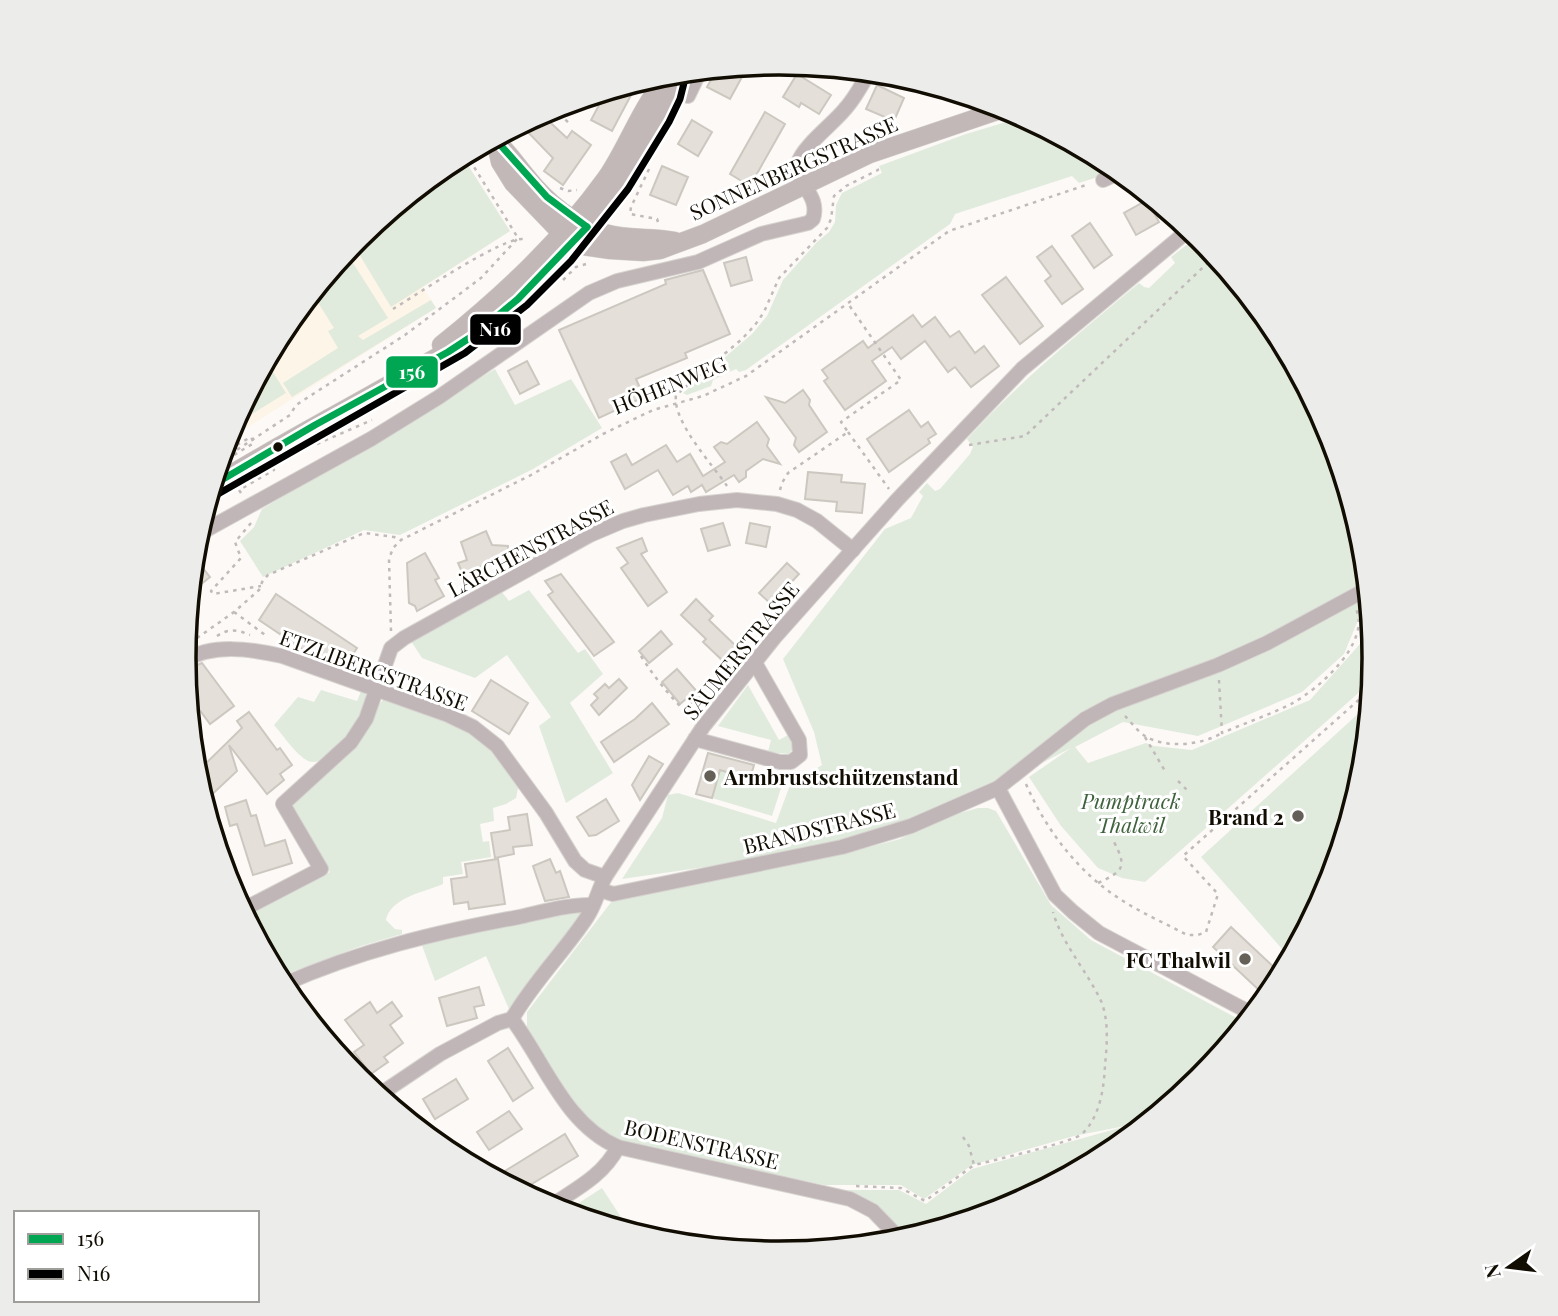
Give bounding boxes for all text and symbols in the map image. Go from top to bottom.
street label: SONNENBERGSTRASSE [685,108,901,226]
line badge: N16 [469,313,522,346]
text: N16 [479,315,511,341]
street label: HÖHENWEG [608,348,731,420]
line badge: 156 [385,355,439,389]
text: 156 [399,358,426,384]
unlabelled marker [271,440,285,454]
street label: LÄRCHENSTRASSE [442,492,618,602]
street label: SÄUMERSTRASSE [676,575,804,725]
street label: ETZLIBERGSTRASSE [276,622,472,716]
place label: Armbrustschützenstand [723,762,959,790]
marker: Armbrustschützenstand [702,768,718,784]
park label: Pumptrack Thalwil [1080,786,1181,838]
street label: BRANDSTRASSE [740,795,898,859]
place label: Brand 2 [1208,802,1284,830]
marker: Brand 2 [1290,808,1306,824]
place label: FC Thalwil [1126,945,1231,973]
marker: FC Thalwil [1237,951,1253,967]
street label: BODENSTRASSE [622,1112,782,1174]
legend [14,1211,259,1302]
text: 156 [77,1223,104,1251]
north arrow [1474,1232,1544,1302]
text: N16 [77,1258,111,1286]
text: N [1477,1261,1506,1281]

